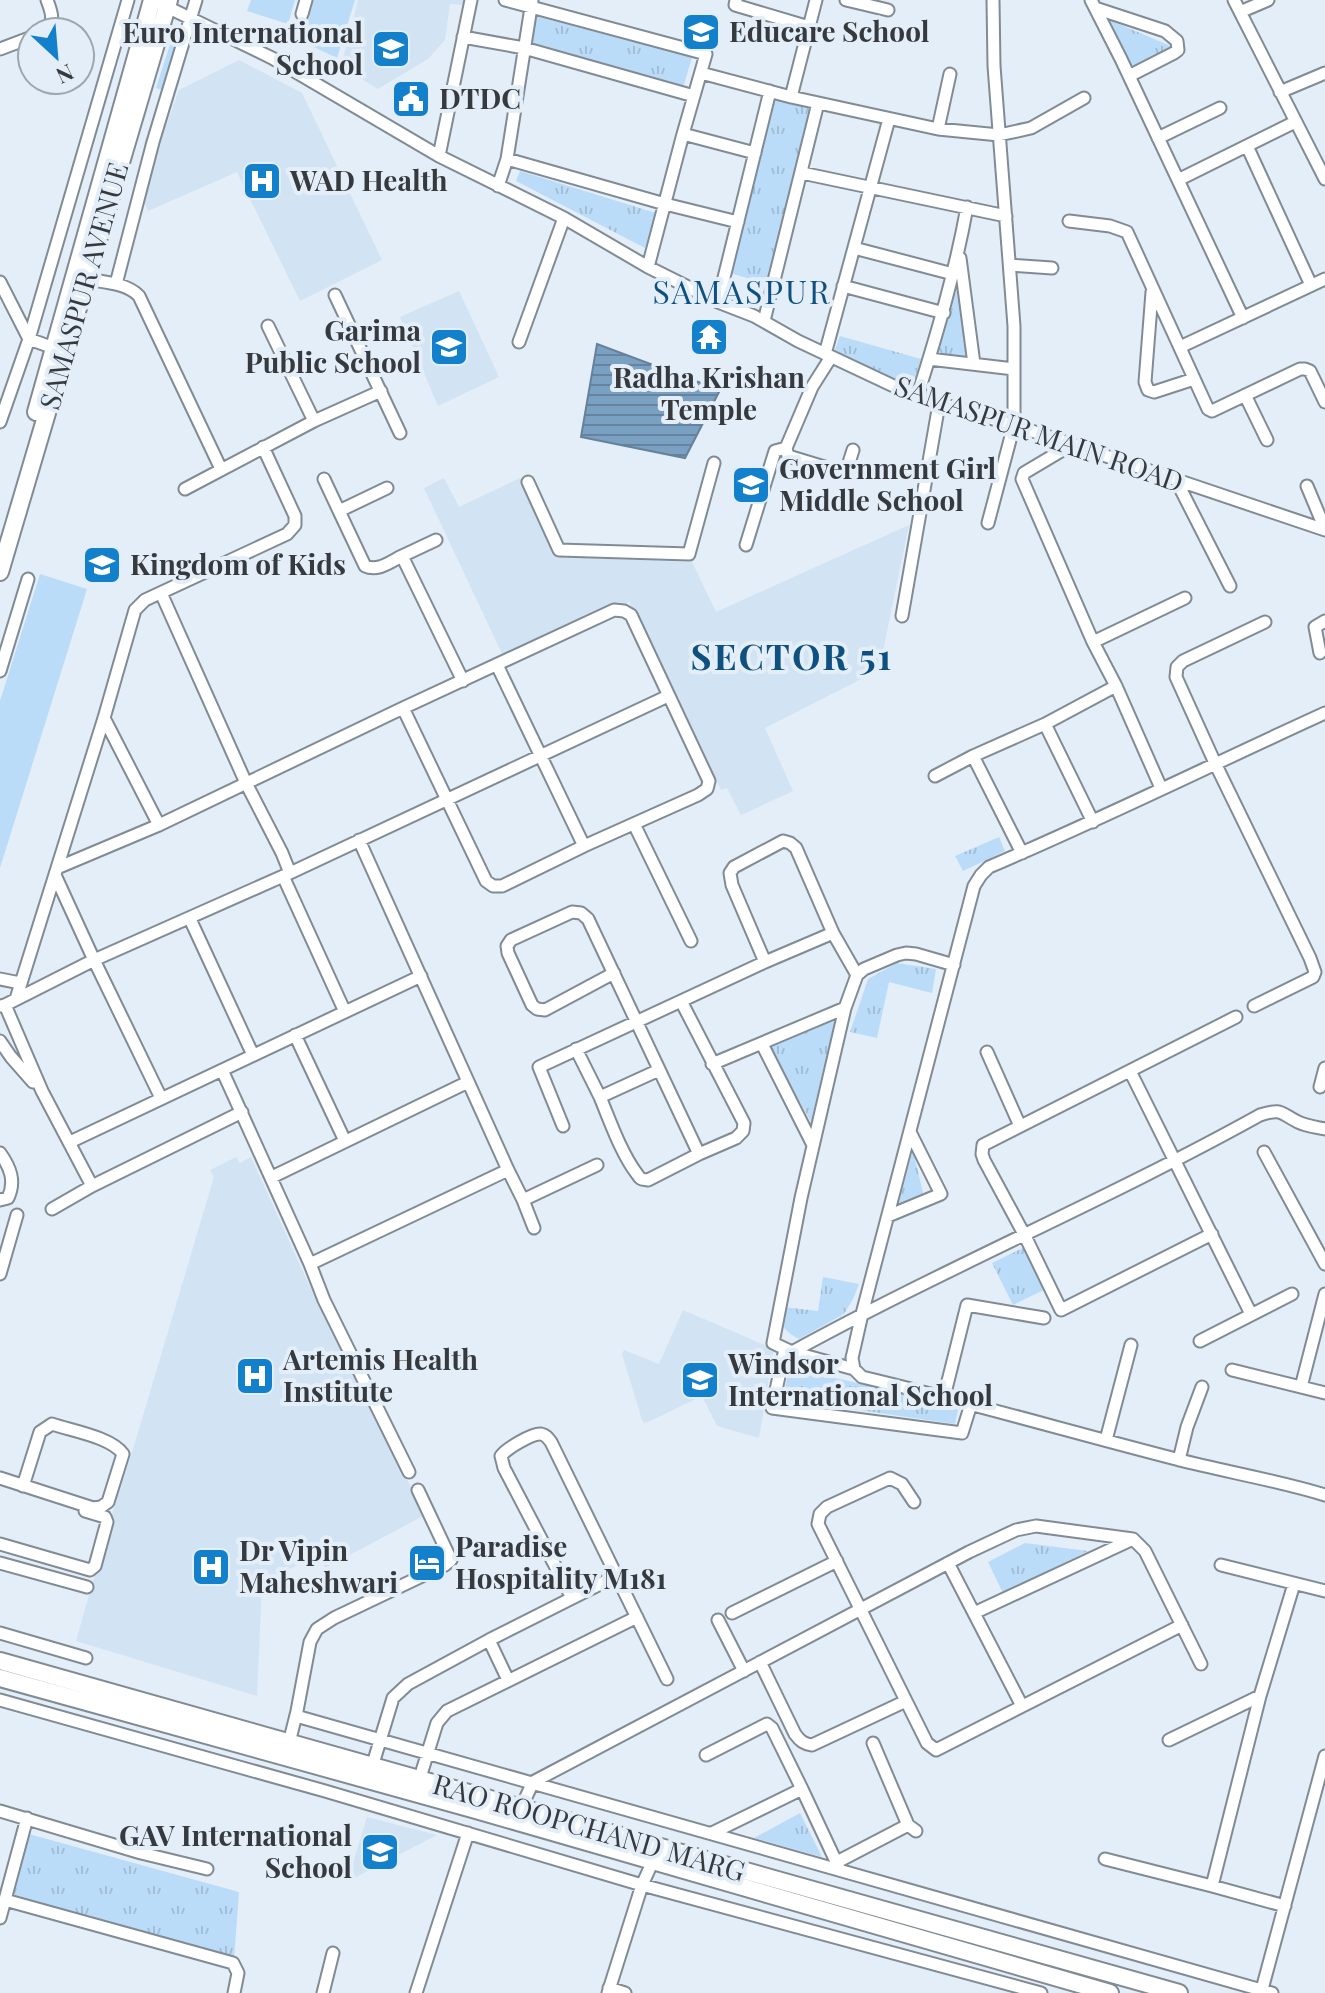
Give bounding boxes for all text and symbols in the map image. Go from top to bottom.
school or university icon: Educare School [680,11,722,53]
place label: Educare School [729,12,930,49]
place label: Euro International School [122,13,363,82]
north arrow [16,16,96,96]
school or university icon: Euro International School [370,28,412,70]
text: N [51,58,79,92]
public building icon: DTDC [390,78,432,120]
place label: DTDC [439,79,521,116]
street label: SAMASPUR AVENUE [30,158,136,413]
hospital icon: WAD Health [241,160,283,202]
place label: WAD Health [289,161,448,198]
district label: SAMASPUR [652,269,832,312]
place label: Garima Public School [245,311,421,380]
temple icon: Radha Krishan Temple [688,316,730,358]
school or university icon: Garima Public School [428,326,470,368]
place label: Radha Krishan Temple [613,358,805,427]
street label: SAMASPUR MAIN ROAD [890,366,1189,499]
place label: Government Girl Middle School [779,449,996,518]
school or university icon: Government Girl Middle School [730,464,772,506]
school or university icon: Kingdom of Kids [81,544,123,586]
place label: Kingdom of Kids [130,545,346,582]
district label: SECTOR 51 [691,631,893,679]
place label: Artemis Health Institute [282,1340,478,1409]
place label: Windsor International School [727,1344,993,1413]
hospital icon: Artemis Health Institute [234,1355,276,1397]
school or university icon: Windsor International School [679,1359,721,1401]
place label: Paradise Hospitality M181 [455,1527,666,1596]
place label: Dr Vipin Maheshwari [239,1531,398,1600]
hotel icon: Paradise Hospitality M181 [406,1542,448,1584]
hospital icon: Dr Vipin Maheshwari [190,1546,232,1588]
street label: RAO ROOPCHAND MARG [429,1764,750,1889]
place label: GAV International School [119,1816,352,1885]
school or university icon: GAV International School [359,1831,401,1873]

